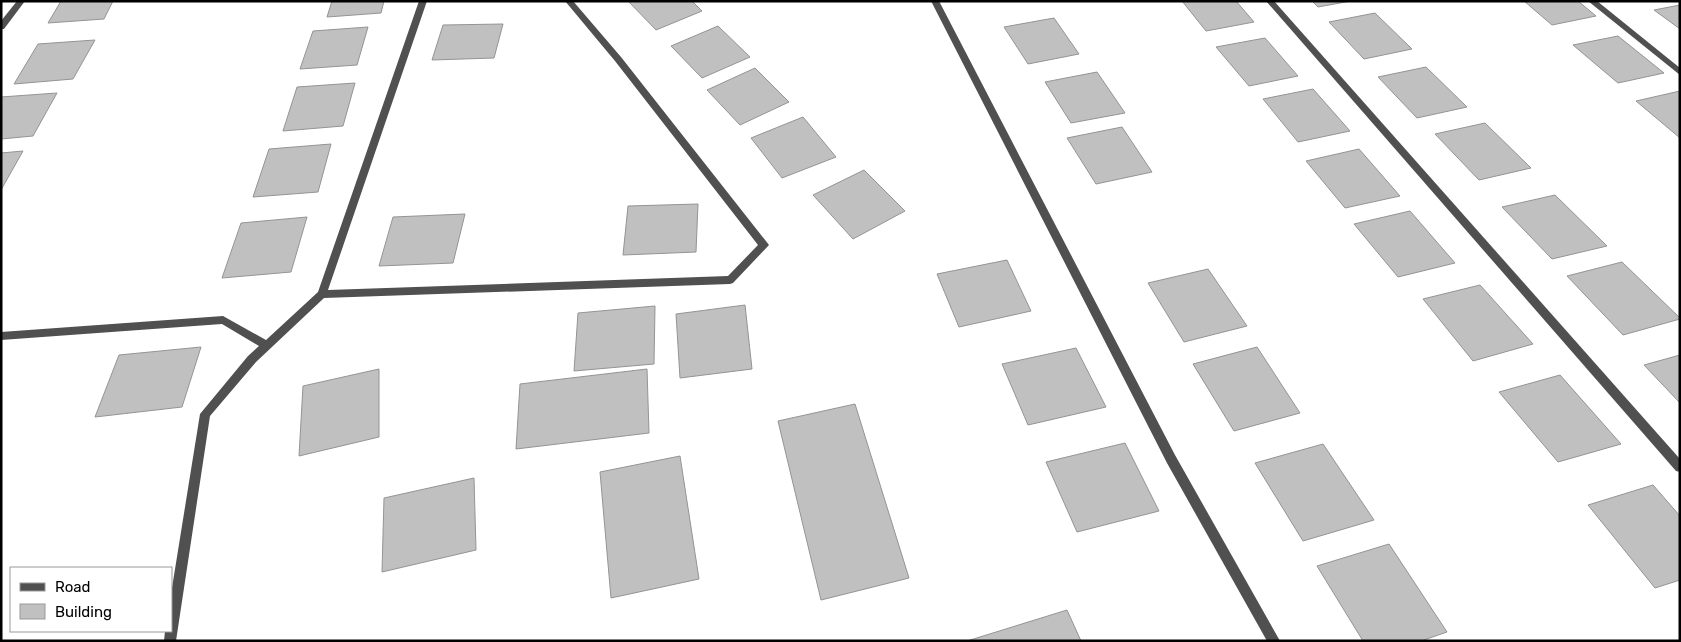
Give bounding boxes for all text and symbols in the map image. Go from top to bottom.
legend [10,567,172,632]
text: Road [55,578,91,596]
text: Building [55,603,112,621]

